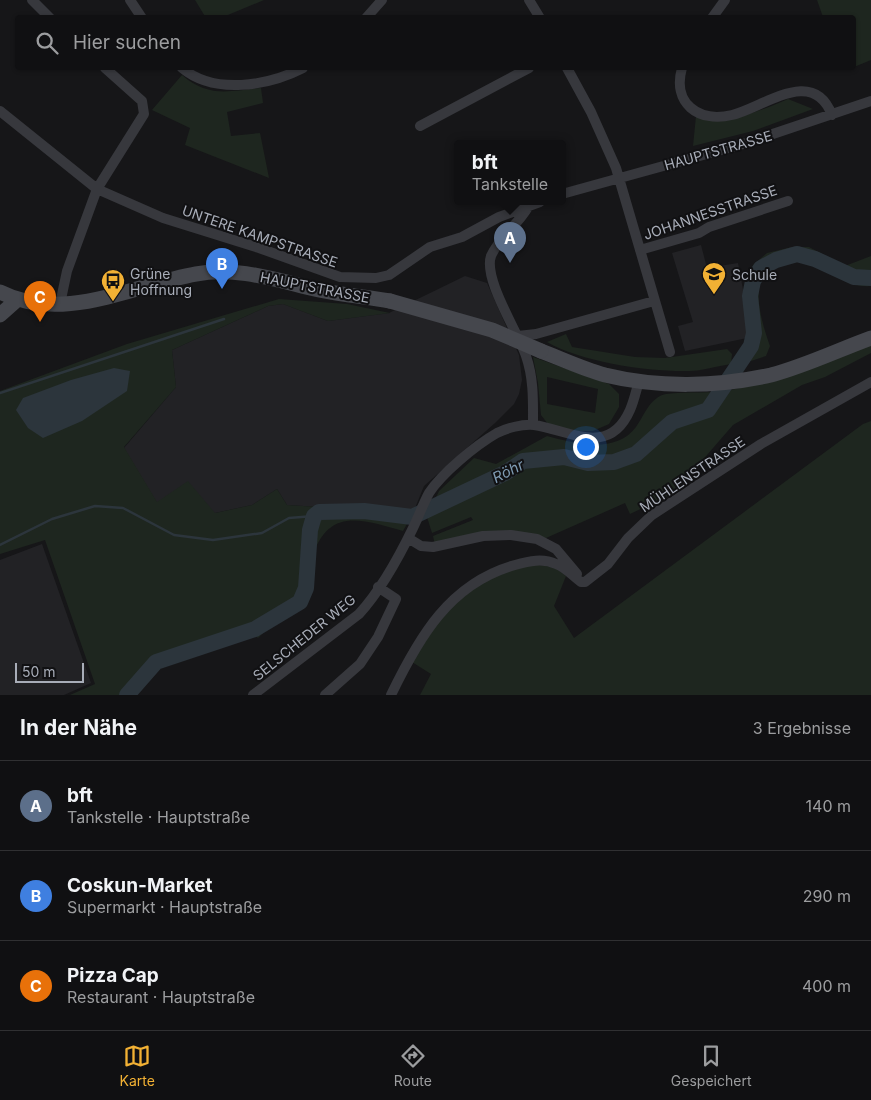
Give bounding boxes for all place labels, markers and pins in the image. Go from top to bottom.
pin: A [494,222,526,263]
pin: B [206,248,238,289]
school or university icon: Schule [701,261,727,295]
place label: Grüne Hoffnung [130,265,192,298]
place label: Schule [732,266,777,283]
bus stop icon: Grüne Hoffnung [100,268,126,302]
pin: C [24,281,56,322]

